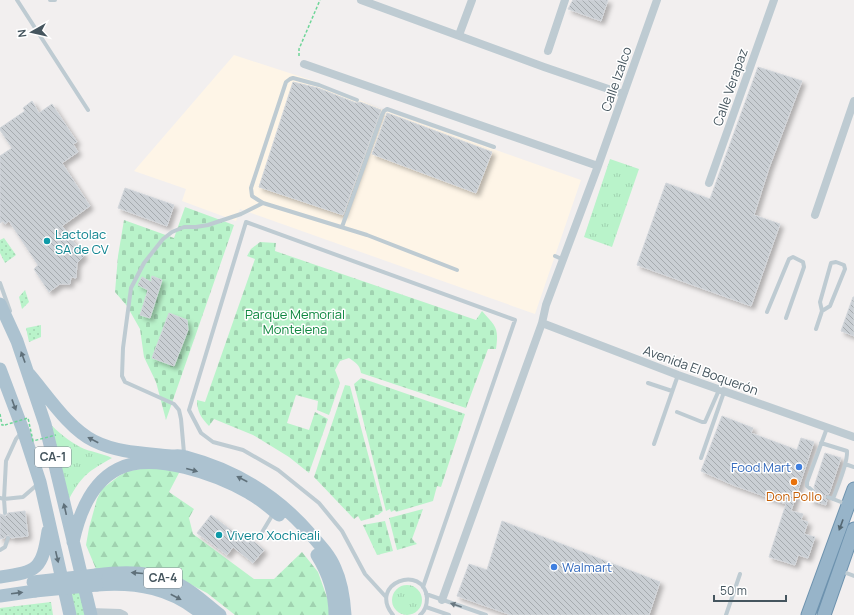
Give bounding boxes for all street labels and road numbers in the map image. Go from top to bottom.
street label: Calle Izalco [597,44,636,114]
street label: Calle Verapaz [708,46,752,128]
street label: Avenida El Boquerón [641,341,761,399]
road number: CA-1 [35,447,71,467]
road number: CA-4 [144,568,182,588]

